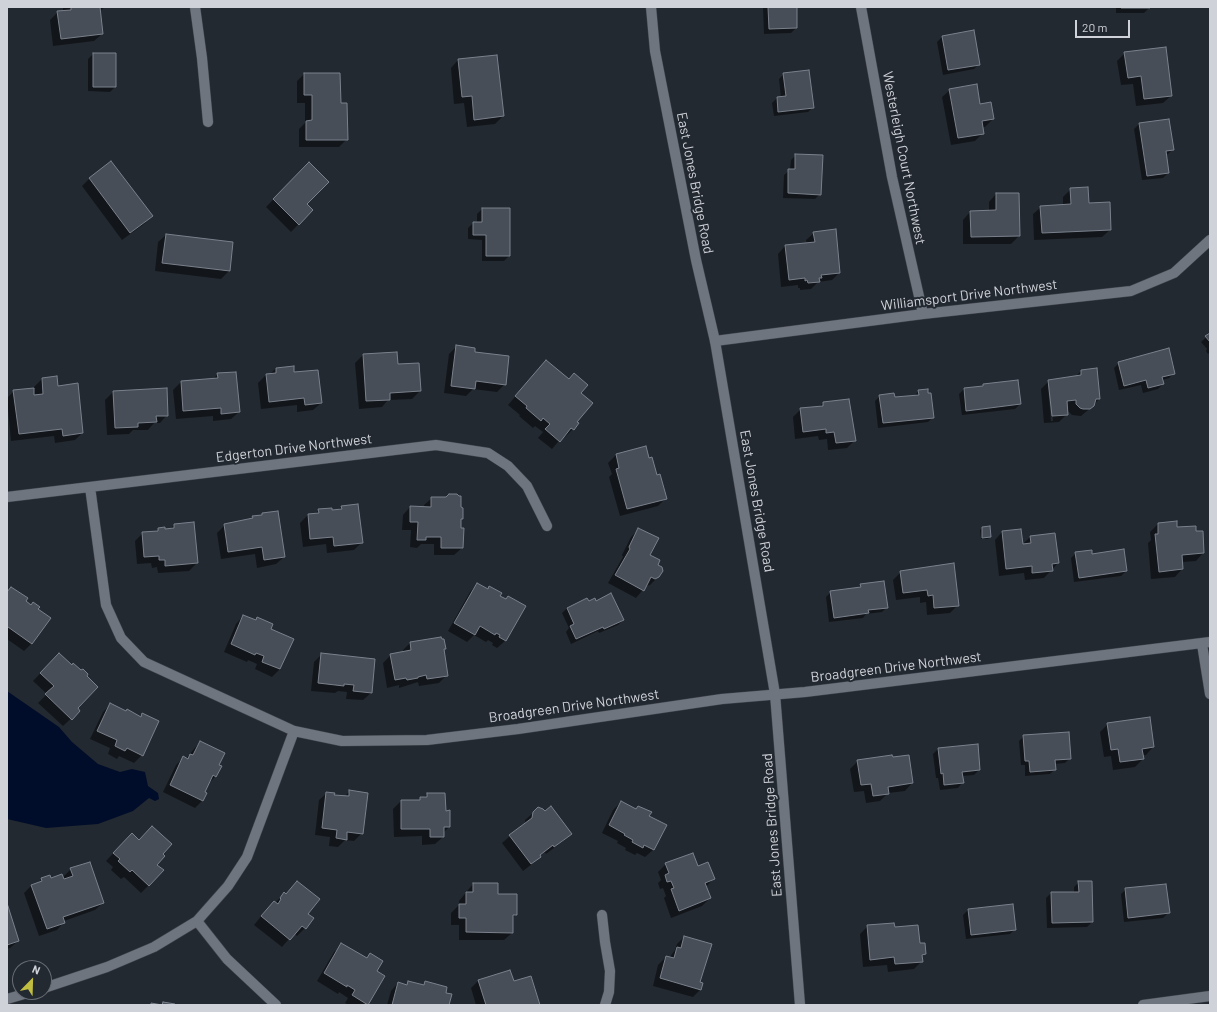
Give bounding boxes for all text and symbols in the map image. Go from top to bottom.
scale bar [1077,12,1132,38]
text: 20 m [1082,20,1108,34]
street label: Westerleigh Court Northwest [879,70,929,246]
street label: East Jones Bridge Road [673,111,717,255]
street label: Williamsport Drive Northwest [880,276,1058,314]
street label: East Jones Bridge Road [736,429,778,573]
street label: Edgerton Drive Northwest [215,430,373,466]
street label: Broadgreen Drive Northwest [810,648,982,686]
street label: Broadgreen Drive Northwest [488,686,660,726]
street label: East Jones Bridge Road [759,753,785,897]
north arrow [12,960,52,1000]
text: N [31,962,42,977]

